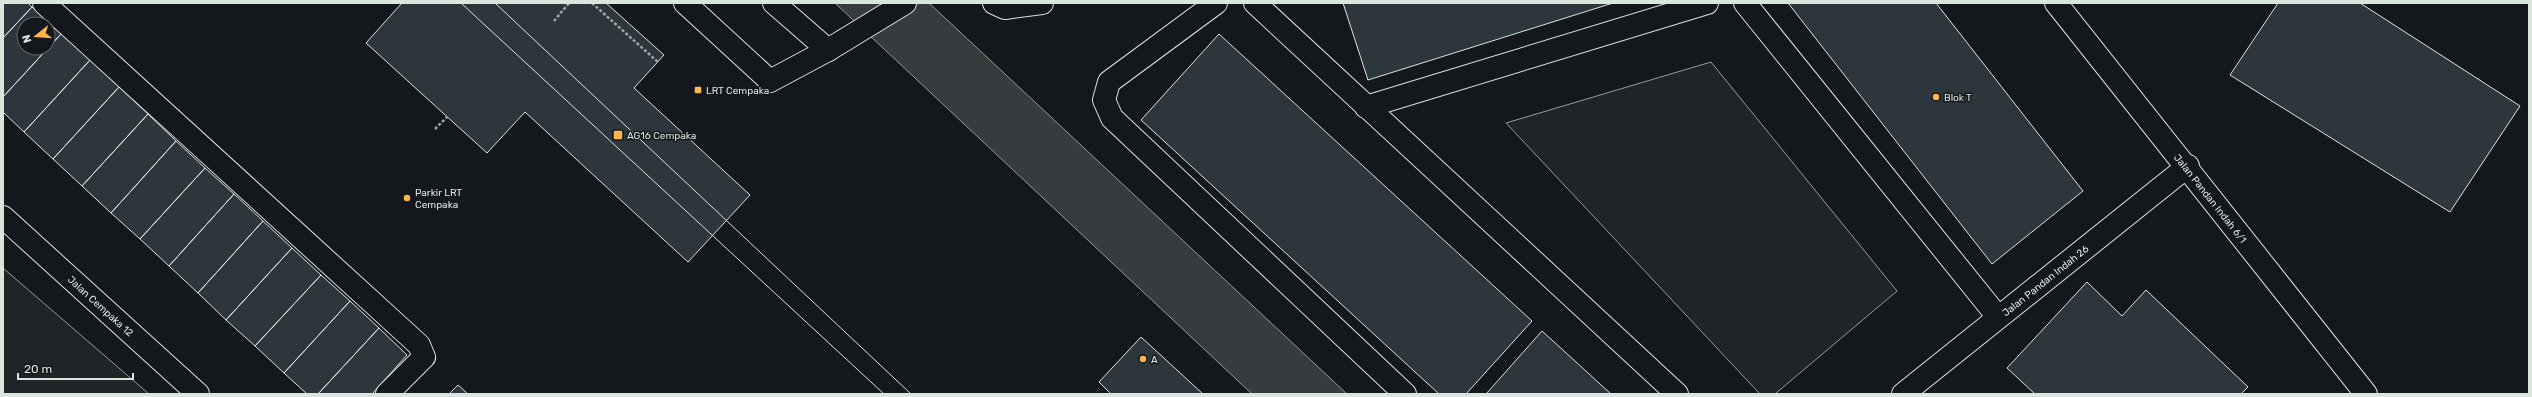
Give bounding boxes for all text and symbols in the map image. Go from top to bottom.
north arrow [16,16,56,56]
text: N [20,33,34,44]
marker: LRT Cempaka [693,85,703,95]
place label: LRT Cempaka [706,85,769,97]
marker: Blok T [1931,92,1941,102]
place label: Blok T [1944,92,1972,104]
marker: AG16 Cempaka [612,129,624,141]
place label: AG16 Cempaka [627,130,696,142]
street label: Jalan Pandan Indah 6/1 [2171,152,2249,246]
place label: Parkir LRT Cempaka [415,187,462,211]
marker: Parkir LRT Cempaka [402,193,412,203]
street label: Jalan Pandan Indah 26 [2000,243,2091,319]
street label: Jalan Cempaka 12 [65,274,135,339]
marker: A [1138,354,1148,364]
place label: A [1151,354,1158,366]
scale bar [18,355,133,381]
text: 20 m [24,362,52,376]

